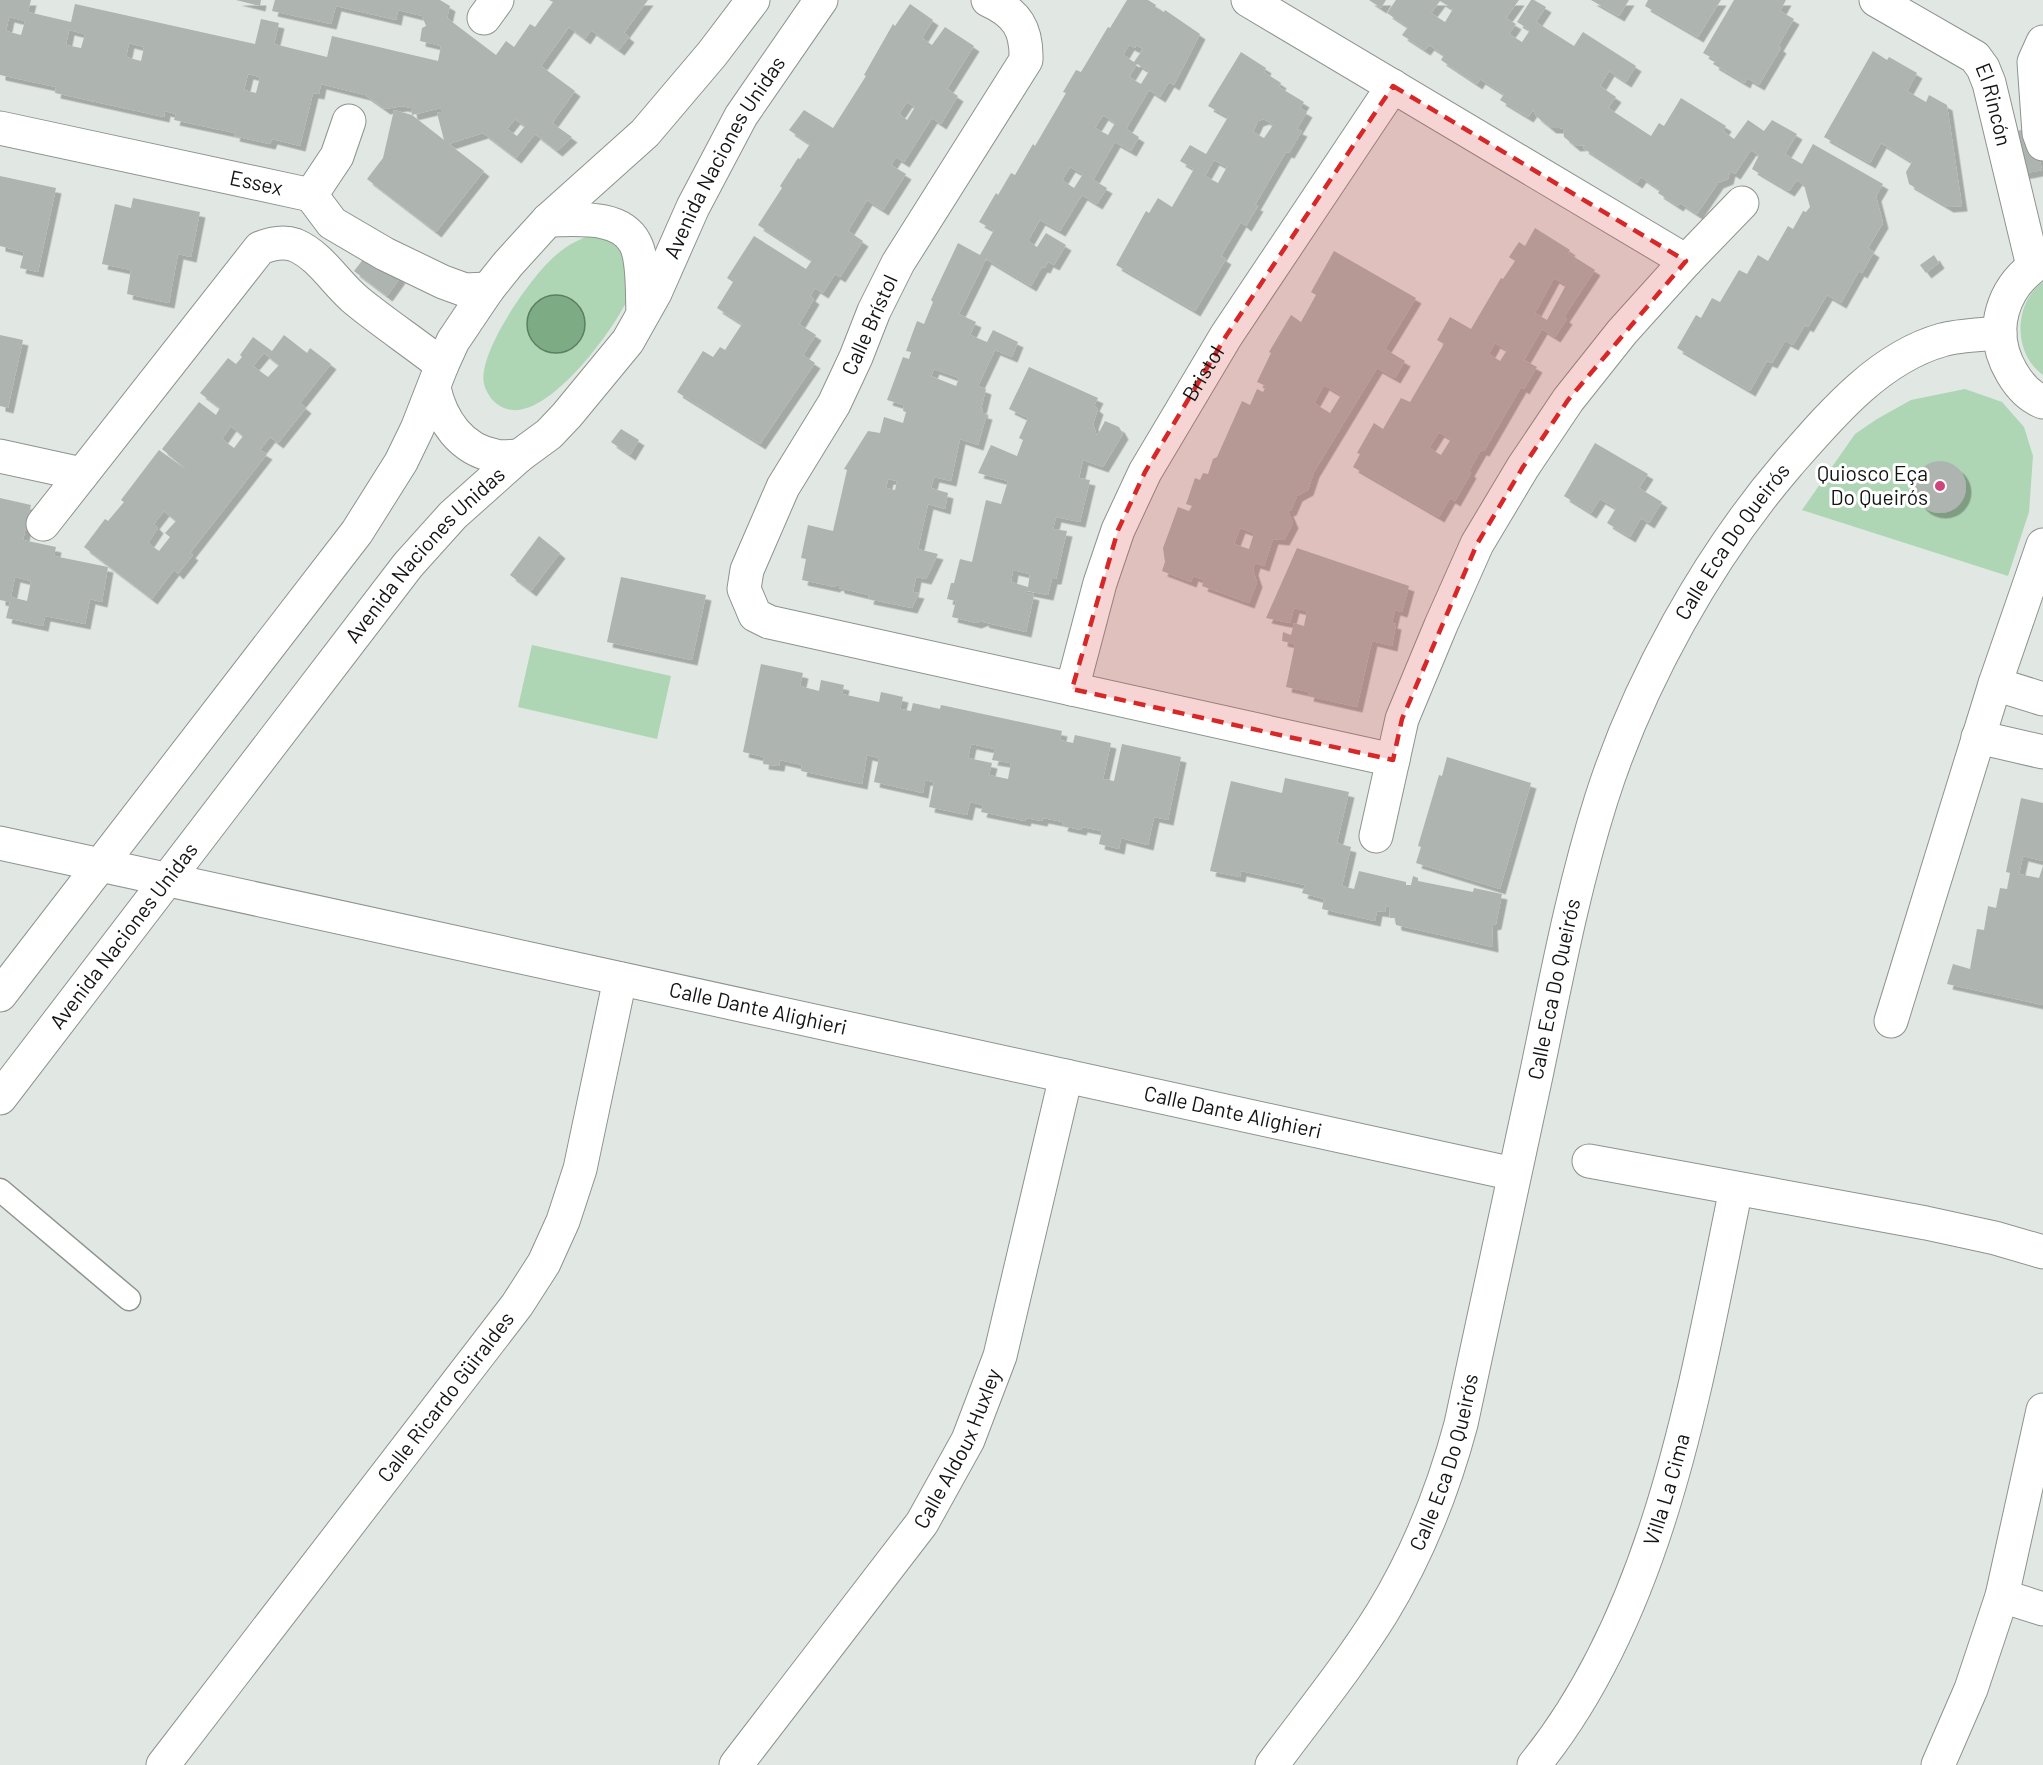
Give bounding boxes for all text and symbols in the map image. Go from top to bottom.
street label: Avenida Naciones Unidas [658,51,790,262]
street label: El Rincón [1971,59,2018,148]
street label: Essex [228,164,285,200]
street label: Calle Brístol [835,270,902,379]
street label: Bristol [1176,341,1228,405]
street label: Calle Eca Do Queirós [1669,458,1794,624]
place label: Quiosco Eça Do Queirós [1817,460,1928,509]
street label: Avenida Naciones Unidas [339,461,509,647]
marker: Quiosco Eça Do Queirós [1933,479,1947,493]
street label: Avenida Naciones Unidas [44,837,202,1033]
street label: Calle Eca Do Queirós [1521,896,1585,1082]
street label: Calle Dante Alighieri [667,976,850,1039]
street label: Calle Dante Alighieri [1142,1080,1324,1143]
street label: Calle Ricardo Güiraldes [371,1306,518,1487]
street label: Calle Aldoux Huxley [907,1364,1005,1532]
street label: Calle Eca Do Queirós [1403,1371,1482,1554]
street label: Villa La Cima [1637,1431,1694,1548]

